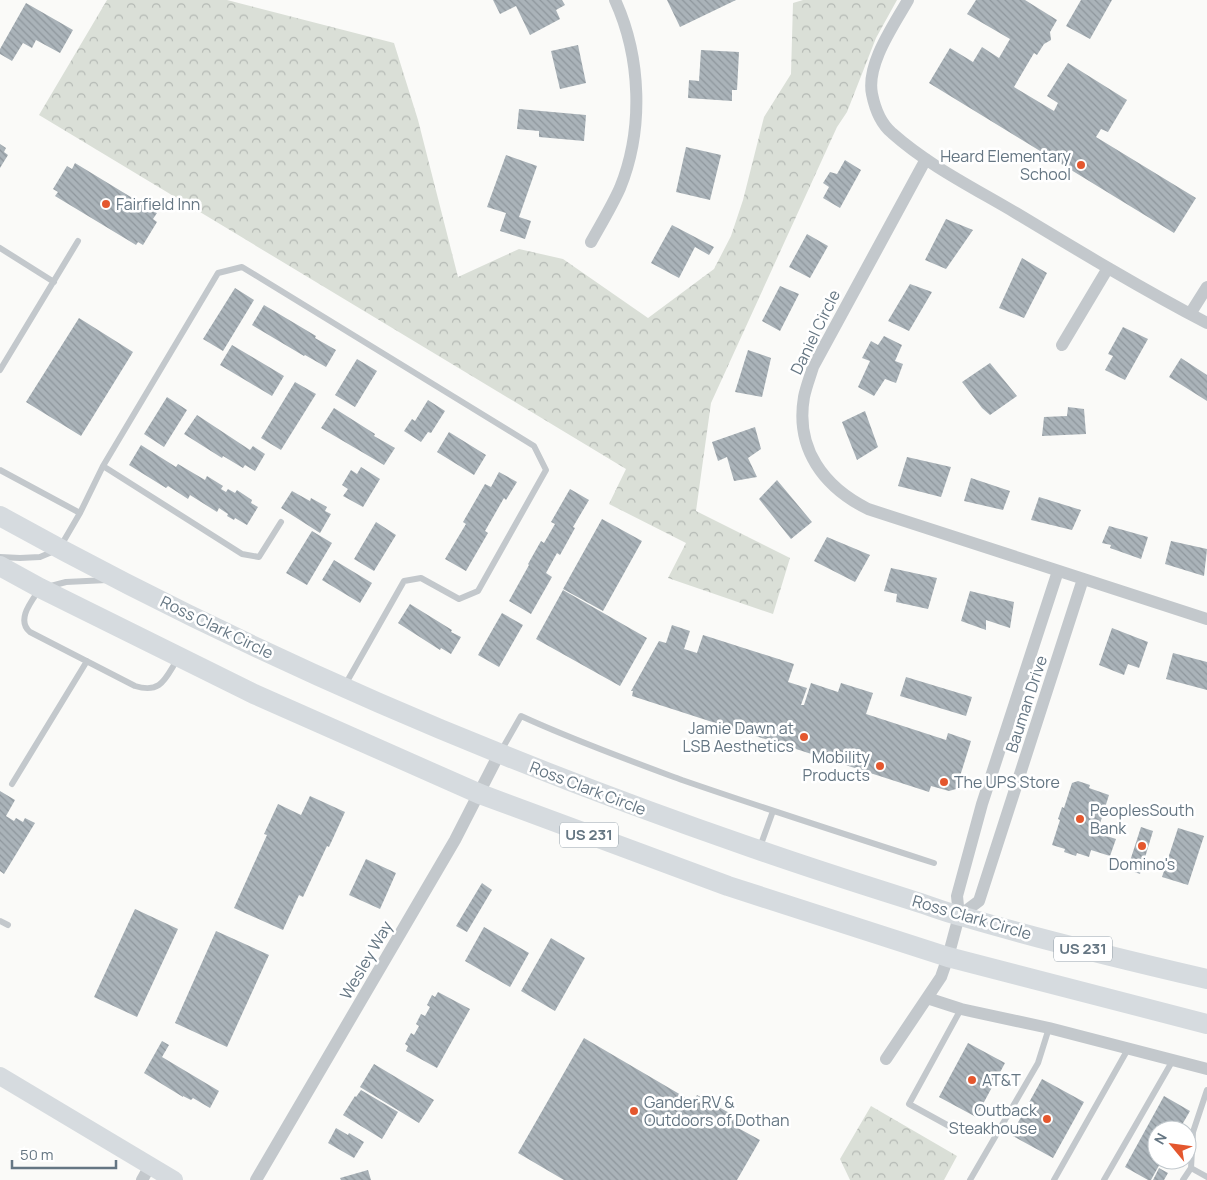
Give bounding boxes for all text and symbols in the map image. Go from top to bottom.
place label: Heard Elementary School [940,145,1072,185]
marker: Heard Elementary School [1075,159,1087,171]
place label: Fairfield Inn [116,193,200,215]
marker: Fairfield Inn [100,198,112,210]
street label: Daniel Circle [785,286,845,378]
street label: Ross Clark Circle [157,590,277,664]
street label: Bauman Drive [1000,653,1052,755]
place label: Jamie Dawn at LSB Aesthetics [682,717,794,757]
marker: Jamie Dawn at LSB Aesthetics [798,731,810,743]
place label: Mobility Products [803,746,871,786]
street label: Ross Clark Circle [527,756,649,820]
marker: Mobility Products [874,760,886,772]
place label: The UPS Store [954,771,1060,793]
marker: The UPS Store [938,776,950,788]
place label: PeoplesSouth Bank [1090,799,1194,839]
marker: PeoplesSouth Bank [1074,813,1086,825]
road number: US 231 [560,822,618,848]
marker: Domino's [1136,840,1148,852]
place label: Domino's [1109,853,1175,875]
street label: Ross Clark Circle [910,889,1034,945]
street label: Wesley Way [335,916,398,1003]
road number: US 231 [1054,936,1112,962]
place label: AT&T [982,1069,1021,1091]
marker: AT&T [966,1074,978,1086]
place label: Gander RV & Outdoors of Dothan [644,1091,789,1131]
place label: Outback Steakhouse [949,1099,1038,1139]
marker: Gander RV & Outdoors of Dothan [628,1105,640,1117]
marker: Outback Steakhouse [1041,1113,1053,1125]
north arrow [1147,1120,1197,1170]
text: N [1149,1129,1171,1147]
scale bar [12,1138,116,1170]
text: 50 m [20,1144,54,1165]

